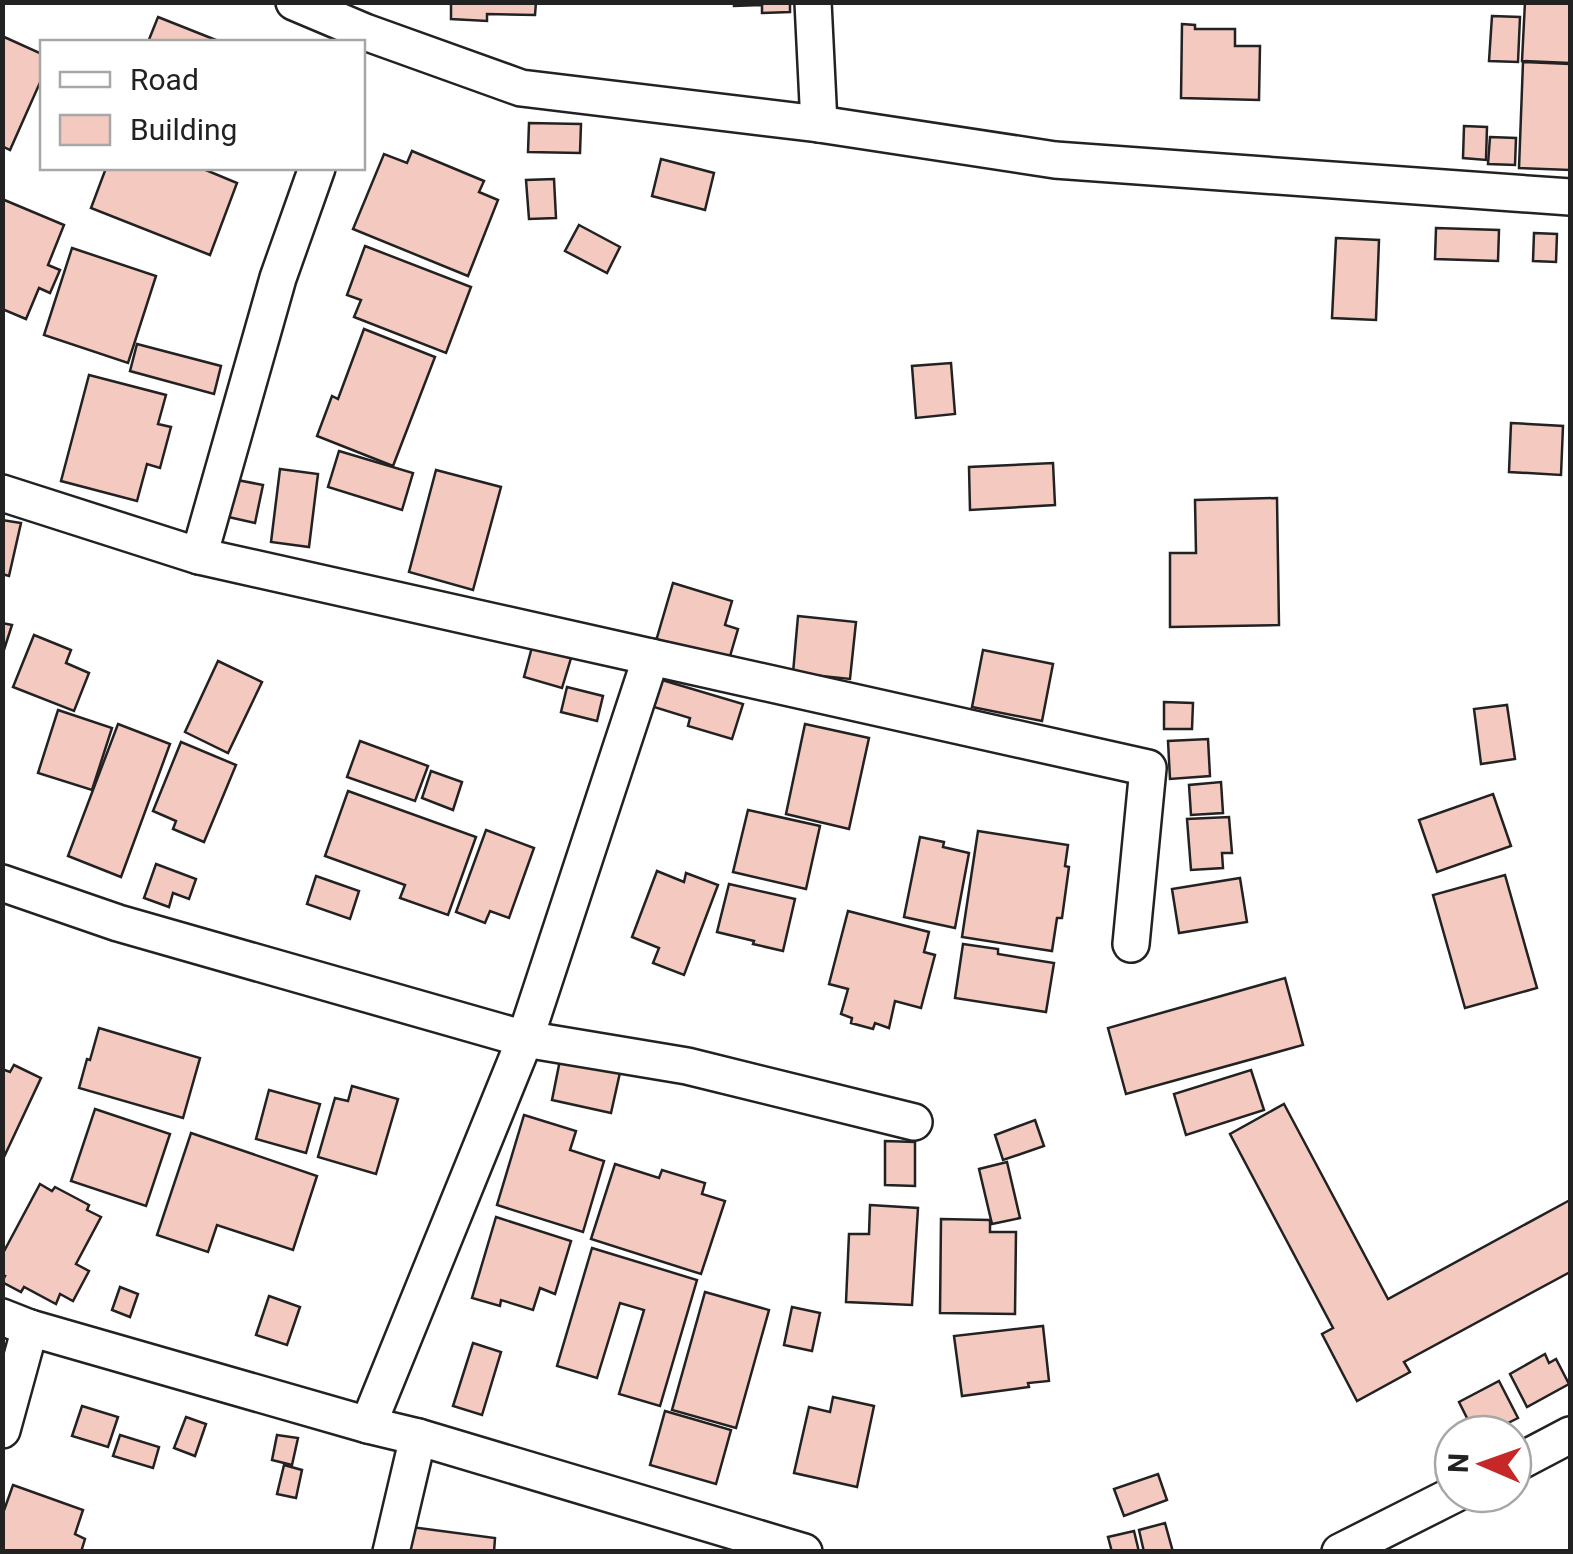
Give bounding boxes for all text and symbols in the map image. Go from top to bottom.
legend [40,40,365,170]
text: Road [130,62,199,97]
text: Building [130,112,237,147]
north arrow [1433,1414,1533,1514]
text: N [1442,1453,1475,1474]

